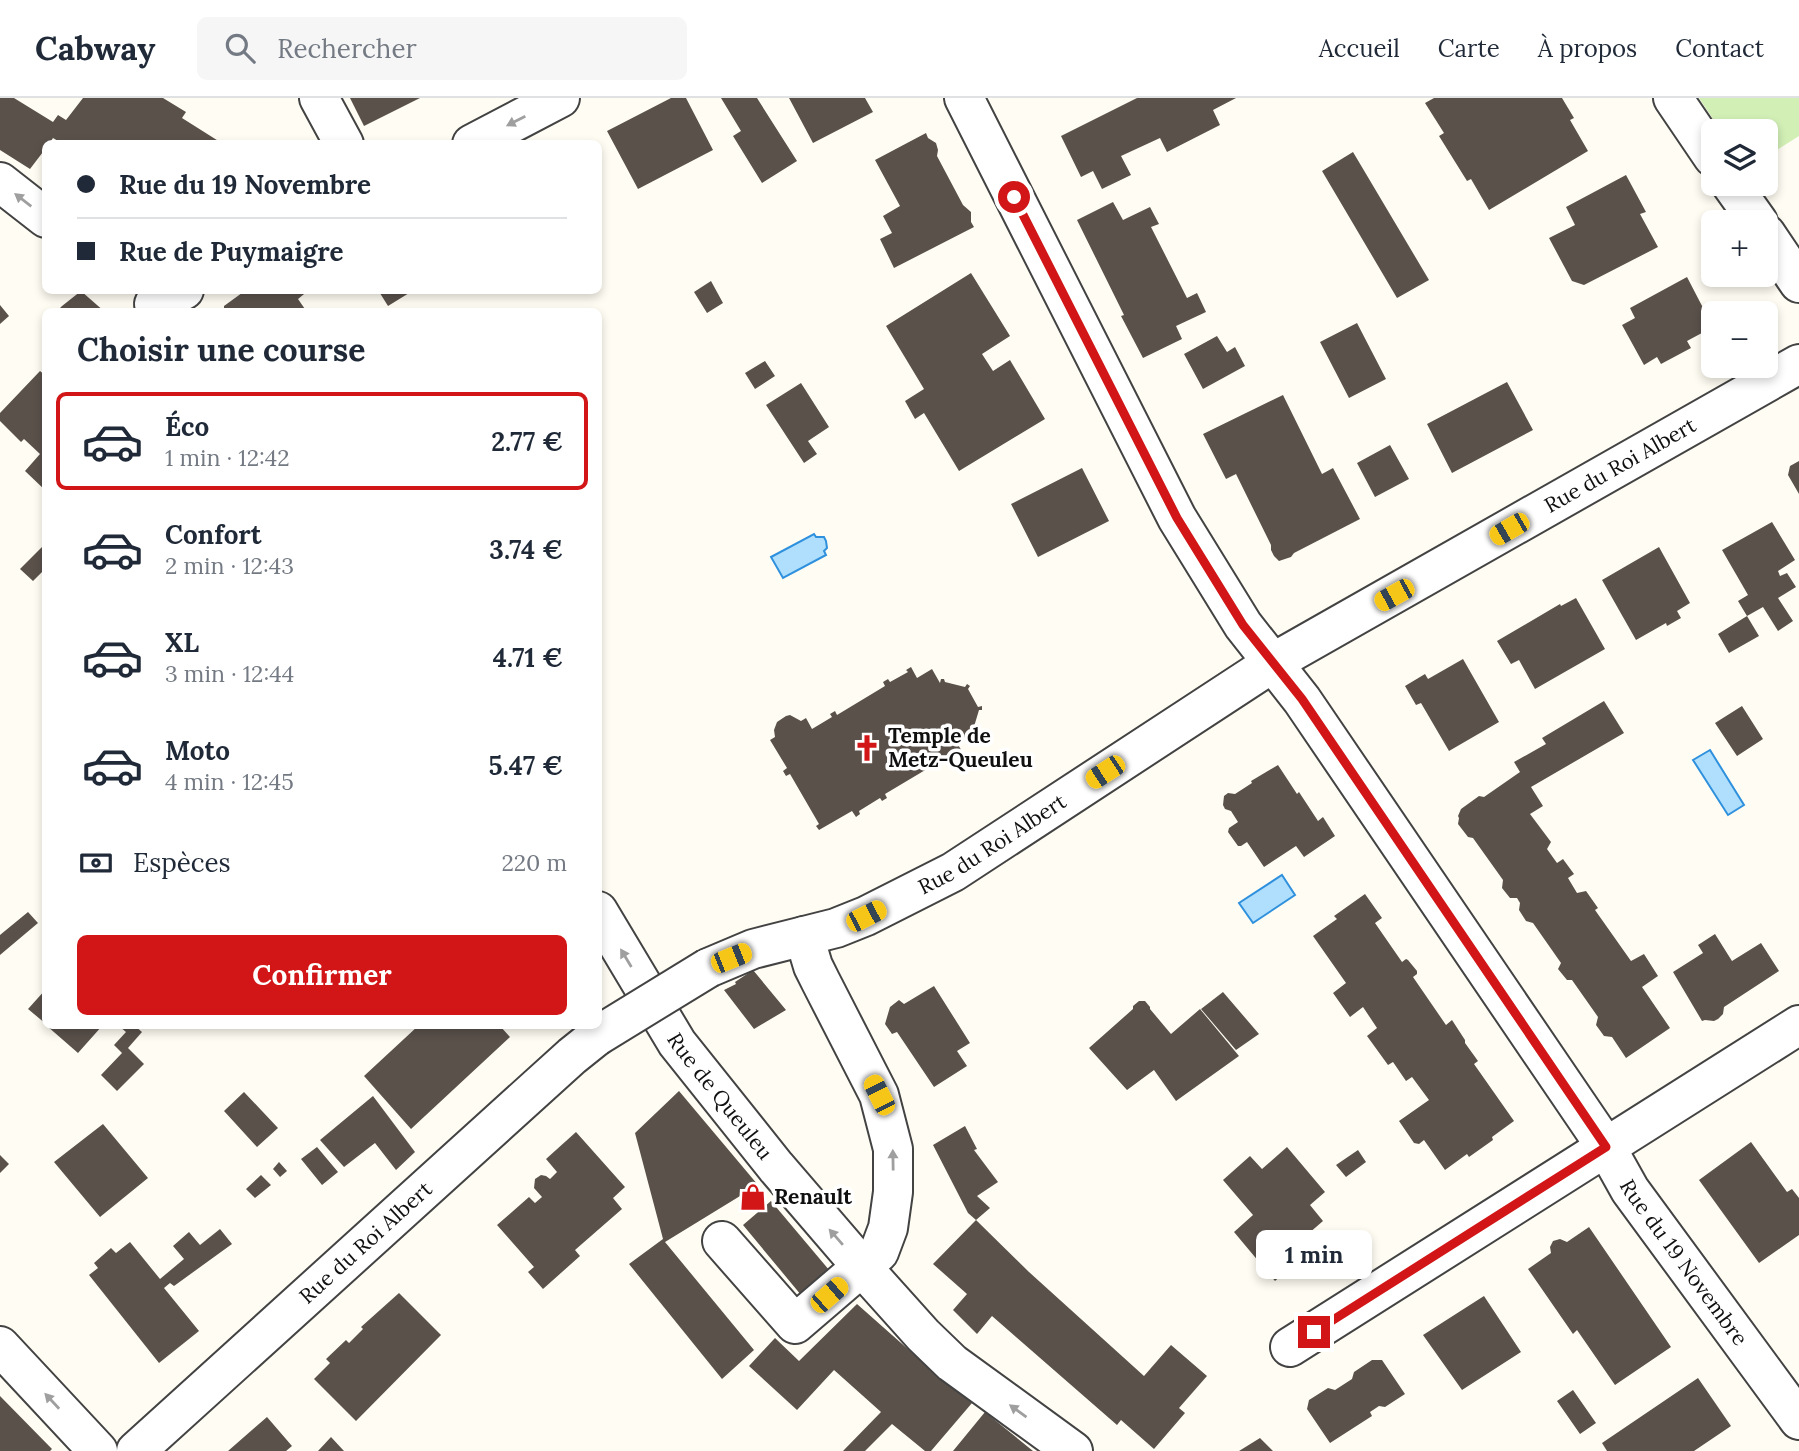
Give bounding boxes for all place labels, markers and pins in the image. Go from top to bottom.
place label: Temple de Metz-Queuleu [888,722,1033,773]
church icon: Temple de Metz-Queuleu [852,733,882,763]
shop icon: Renault [738,1182,768,1212]
place label: Renault [774,1183,852,1210]

